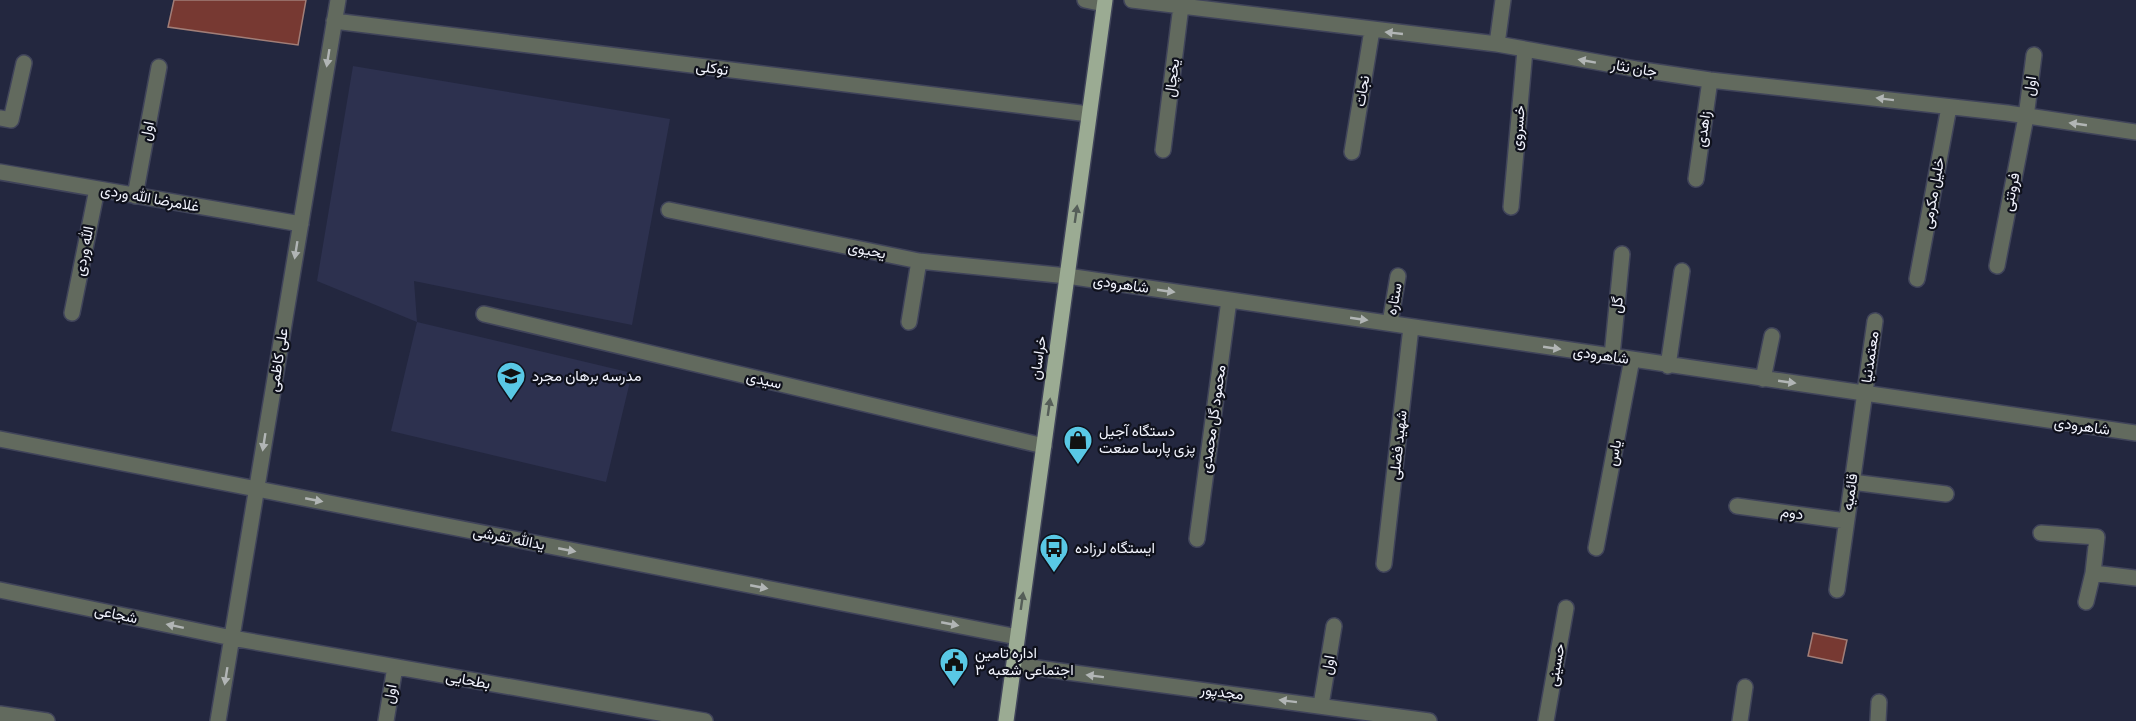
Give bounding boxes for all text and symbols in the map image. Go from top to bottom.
one-way arrow [1385,28,1404,38]
one-way arrow [324,48,333,67]
street label: جان نثار [1609,54,1658,81]
street label: توکلی [695,56,730,80]
one-way arrow [1578,56,1597,65]
street label: یخچال [1160,58,1184,98]
street label: نجات [1350,74,1373,108]
street label: اول [2019,75,2040,97]
one-way arrow [1875,94,1894,104]
street label: خسروی [1506,104,1530,152]
street label: زاهدی [1691,109,1715,149]
street label: اول [135,119,158,142]
one-way arrow [2068,119,2087,129]
street label: خلیل مکرمی [1917,156,1949,230]
street label: فروتنی [1997,171,2025,213]
street label: غلامرضا الله وردی [99,180,201,217]
one-way arrow [1071,205,1080,224]
street label: الله وردی [69,224,99,278]
street label: یحیوی [846,237,888,263]
one-way arrow [292,241,301,260]
street label: شاهرودی [1092,270,1150,298]
street label: ستاره [1381,281,1406,317]
one-way arrow [1157,286,1176,295]
street label: گل [1606,295,1627,314]
one-way arrow [1350,314,1369,323]
street label: علی کاظمی [263,326,293,393]
street label: معتمدنیا [1856,330,1883,384]
street label: خراسان [1025,335,1050,381]
street label: شاهرودی [1572,341,1630,369]
one-way arrow [1543,343,1562,352]
school or university icon: مدرسه برهان مجرد [495,360,527,402]
street label: محمود گل محمدی [1196,364,1230,474]
place label: مدرسه برهان مجرد [532,366,641,385]
street label: سیدی [744,366,784,394]
one-way arrow [1777,378,1796,387]
one-way arrow [1044,398,1054,417]
street label: شهید فضلی [1384,409,1412,481]
street label: شاهرودی [2053,412,2111,440]
place label: دستگاه آجیل پزی پارسا صنعت [1099,421,1195,458]
shop icon: دستگاه آجیل پزی پارسا صنعت [1062,424,1094,466]
one-way arrow [260,433,269,452]
street label: یاس [1602,438,1626,468]
street label: قائمیه [1838,472,1862,512]
one-way arrow [305,496,324,505]
street label: دوم [1779,502,1805,524]
street label: یدالله تفرشی [471,521,547,555]
bus stop icon: ایستگاه لرزاده [1038,532,1070,574]
place label: ایستگاه لرزاده [1075,538,1155,557]
one-way arrow [558,546,577,555]
one-way arrow [749,583,768,592]
one-way arrow [1018,591,1027,610]
street label: شجاعی [93,600,140,628]
one-way arrow [941,620,960,629]
one-way arrow [165,621,184,630]
street label: حسینی [1542,642,1570,688]
place label: اداره تامین اجتماعی شعبه ۳ [975,643,1074,680]
public building icon: اداره تامین اجتماعی شعبه ۳ [938,646,970,688]
street label: اول [1316,654,1339,676]
street label: بطحایی [444,666,492,694]
one-way arrow [221,667,230,686]
one-way arrow [1085,671,1104,680]
street label: مجدپور [1198,679,1245,705]
street label: اول [378,683,401,705]
one-way arrow [1279,696,1298,706]

